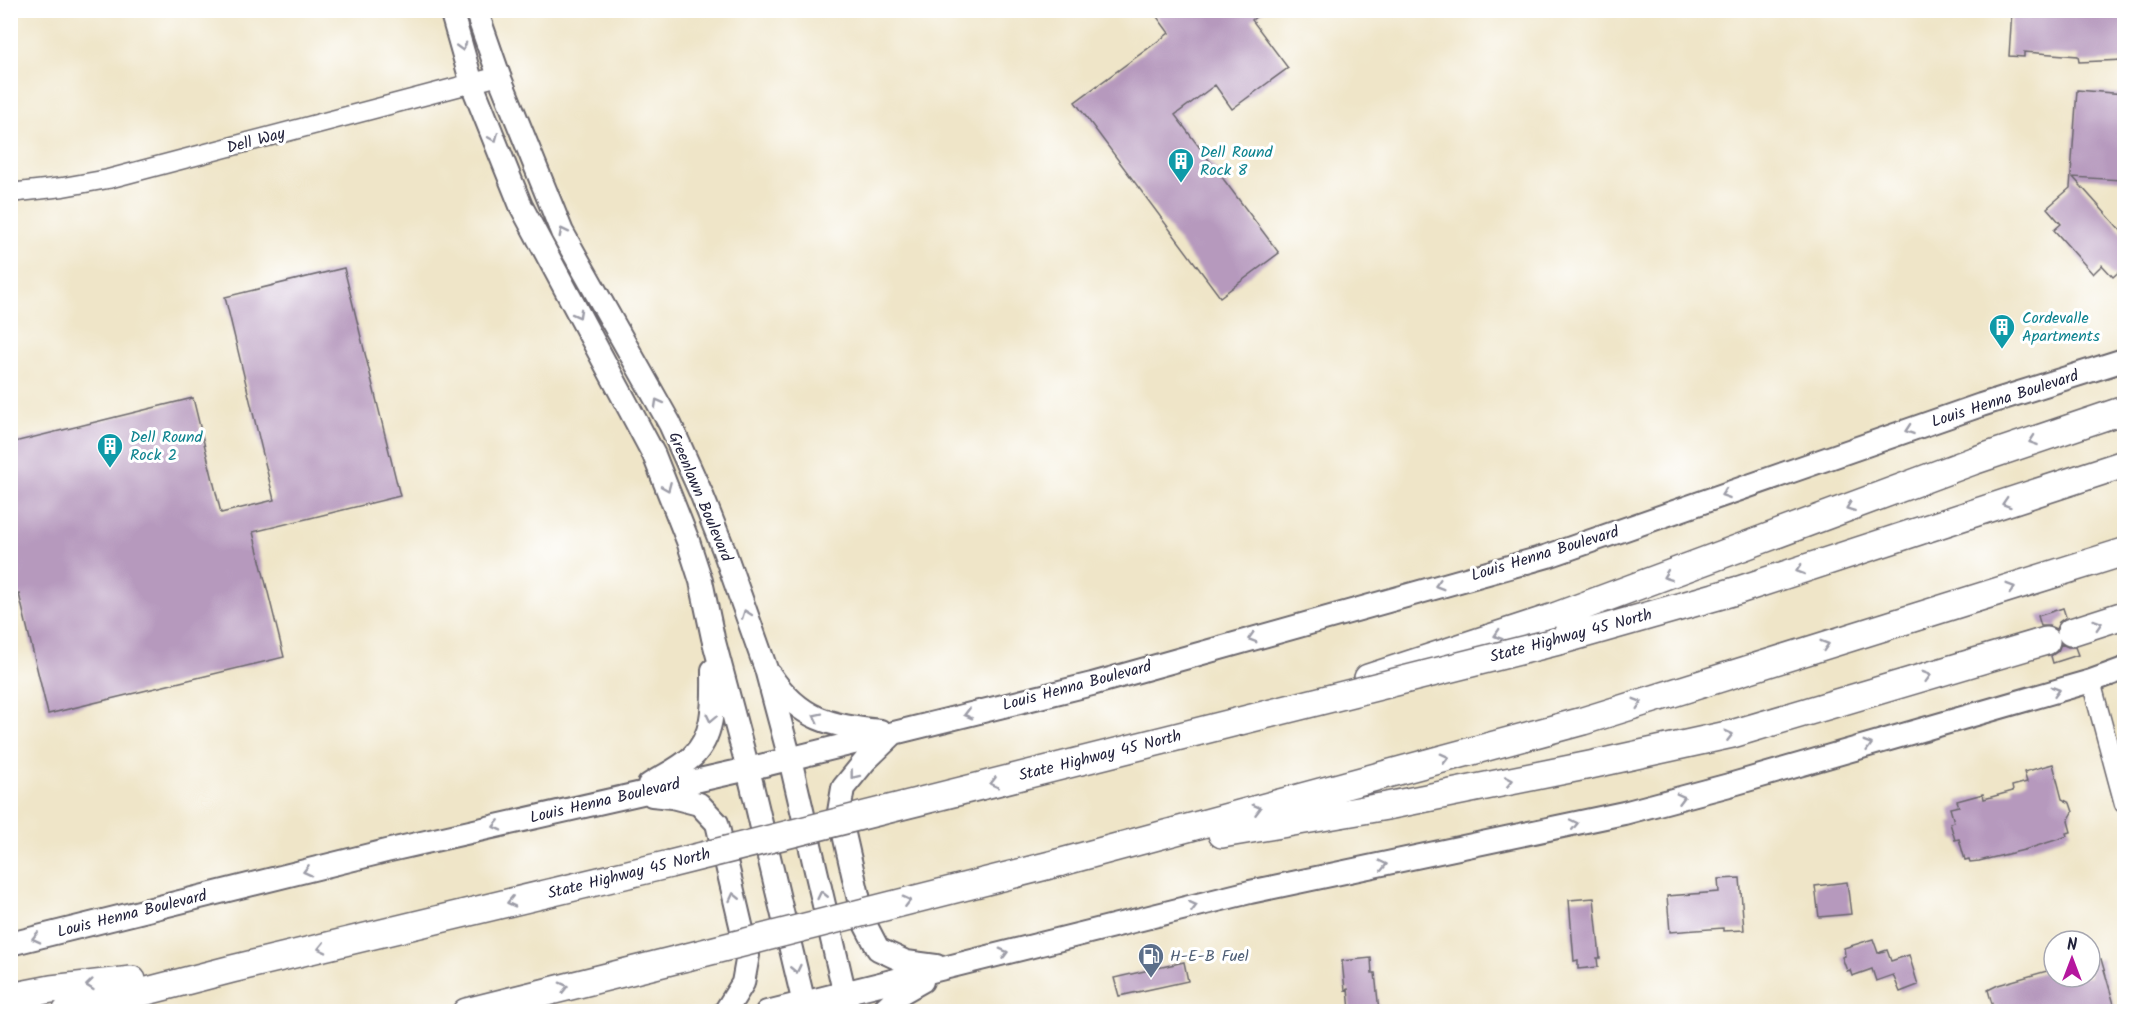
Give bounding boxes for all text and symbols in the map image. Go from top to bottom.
one-way arrow [455,41,467,52]
street label: Dell Way [224,121,288,161]
one-way arrow [487,132,499,143]
place label: Dell Round Rock 8 [1200,140,1274,183]
building icon: Dell Round Rock 8 [1166,146,1196,184]
one-way arrow [559,228,570,239]
place label: Cordevalle Apartments [2022,306,2100,349]
one-way arrow [571,307,582,318]
building icon: Cordevalle Apartments [1987,312,2017,350]
street label: Louis Henna Boulevard [1928,363,2083,435]
one-way arrow [654,399,665,409]
one-way arrow [1904,423,1915,436]
place label: Dell Round Rock 2 [130,425,204,468]
street label: Greenlawn Boulevard [661,428,739,567]
building icon: Dell Round Rock 2 [95,431,125,469]
one-way arrow [2028,433,2039,446]
one-way arrow [660,480,672,491]
one-way arrow [1720,487,1731,500]
one-way arrow [2001,496,2012,508]
one-way arrow [1845,500,1856,512]
street label: Louis Henna Boulevard [1468,519,1623,588]
one-way arrow [1795,563,1806,576]
one-way arrow [1663,569,1674,581]
one-way arrow [1434,578,1445,590]
one-way arrow [2005,582,2016,595]
street label: State Highway 45 North [1487,602,1655,670]
one-way arrow [740,609,753,620]
one-way arrow [2092,619,2103,631]
one-way arrow [1493,628,1504,640]
one-way arrow [1247,631,1257,644]
one-way arrow [1819,640,1830,653]
street label: Louis Henna Boulevard [1000,654,1155,718]
one-way arrow [1921,671,1932,683]
one-way arrow [2050,686,2061,698]
one-way arrow [1632,698,1643,710]
one-way arrow [963,707,973,720]
one-way arrow [705,712,718,722]
one-way arrow [812,712,823,724]
street label: State Highway 45 North [1016,724,1184,788]
one-way arrow [1724,729,1734,742]
one-way arrow [1862,740,1873,752]
one-way arrow [1439,753,1450,765]
one-way arrow [850,768,861,779]
street label: Louis Henna Boulevard [527,771,684,830]
one-way arrow [989,776,999,789]
one-way arrow [1503,776,1513,789]
one-way arrow [1675,792,1685,805]
one-way arrow [1251,804,1262,816]
one-way arrow [492,818,502,831]
one-way arrow [1569,818,1579,831]
street label: State Highway 45 North [545,842,713,906]
one-way arrow [1378,859,1388,872]
one-way arrow [302,863,312,876]
street label: Louis Henna Boulevard [55,883,210,945]
one-way arrow [816,890,829,900]
one-way arrow [728,892,741,902]
one-way arrow [507,895,517,908]
one-way arrow [901,896,912,908]
one-way arrow [1188,901,1198,914]
north arrow [2042,929,2102,989]
one-way arrow [31,930,41,943]
text: N [2067,933,2077,958]
one-way arrow [317,940,327,953]
fuel station icon: H-E-B Fuel [1136,941,1166,979]
place label: H-E-B Fuel [1170,944,1249,969]
one-way arrow [998,948,1008,960]
one-way arrow [789,963,802,973]
one-way arrow [85,978,94,991]
one-way arrow [558,982,568,995]

